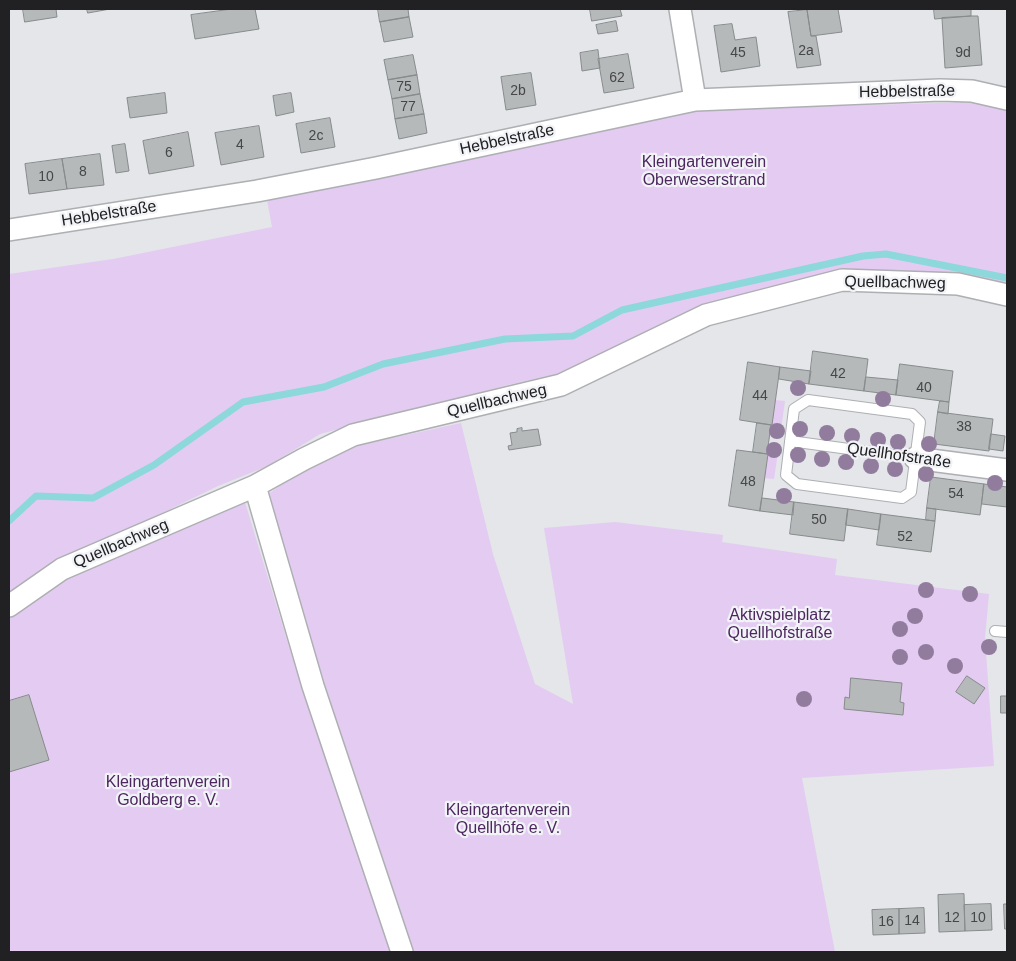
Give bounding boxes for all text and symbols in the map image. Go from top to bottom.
house number: 2a [798,43,814,59]
house number: 45 [730,45,746,61]
house number: 9d [955,45,971,61]
house number: 62 [609,70,625,86]
house number: 75 [396,79,412,95]
street label: Hebbelstraße [859,82,955,102]
house number: 2b [510,83,526,99]
house number: 77 [400,99,416,115]
street label: Hebbelstraße [458,121,556,159]
house number: 2c [309,128,323,144]
house number: 4 [236,137,244,153]
house number: 6 [165,145,173,161]
park label: Kleingartenverein Oberweserstrand [642,153,766,191]
house number: 8 [79,164,87,180]
house number: 10 [38,169,54,185]
street label: Hebbelstraße [60,197,158,231]
street label: Quellbachweg [844,273,946,293]
house number: 42 [830,366,846,382]
street label: Quellbachweg [445,380,549,422]
house number: 40 [916,380,932,396]
house number: 44 [752,388,768,404]
house number: 38 [956,419,972,435]
street label: Quellhofstraße [846,439,952,473]
house number: 48 [740,474,756,490]
house number: 54 [948,486,964,502]
house number: 50 [811,512,827,528]
street label: Quellbachweg [71,515,171,573]
house number: 52 [897,529,913,545]
park label: Aktivspielplatz Quellhofstraße [728,606,832,644]
park label: Kleingartenverein Goldberg e. V. [106,773,230,811]
park label: Kleingartenverein Quellhöfe e. V. [446,801,570,839]
house number: 12 [944,910,960,926]
house number: 10 [970,910,986,926]
house number: 14 [904,913,920,929]
house number: 16 [878,914,894,930]

